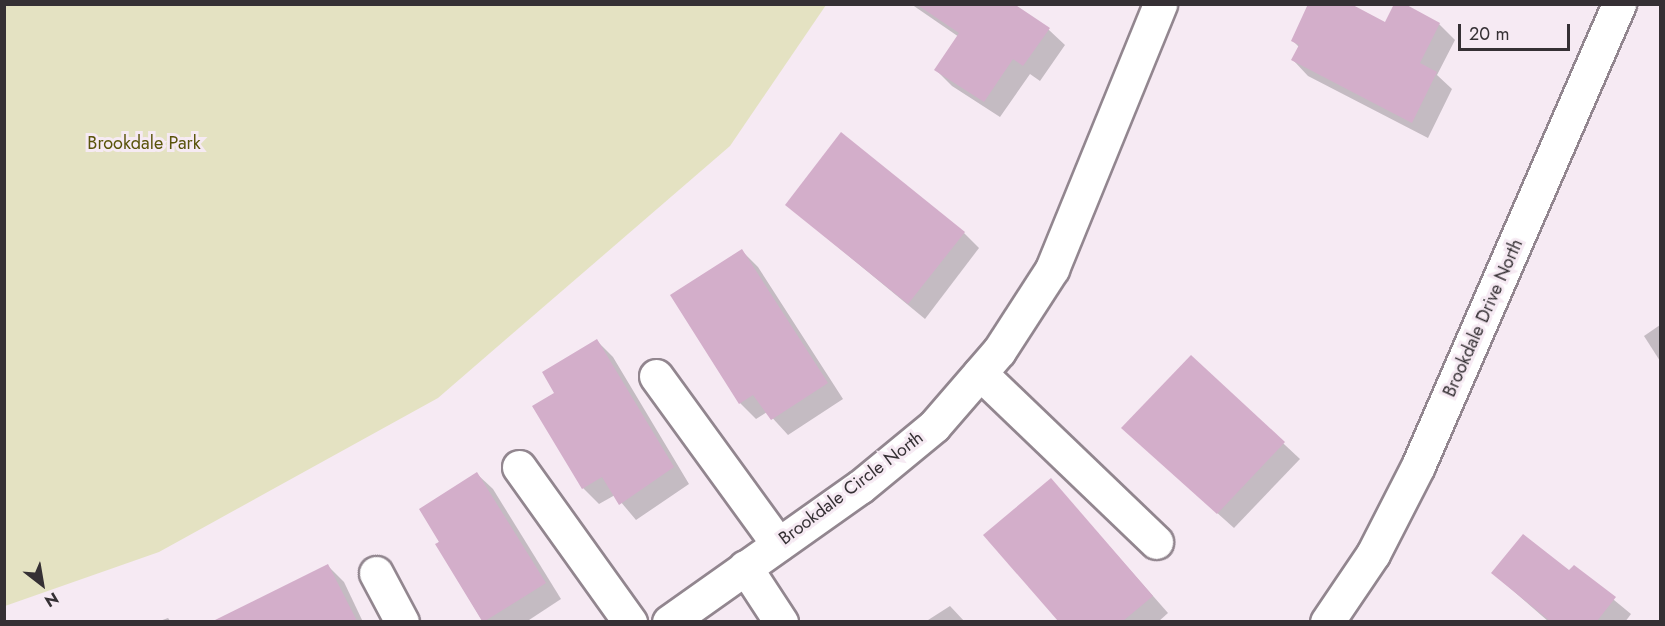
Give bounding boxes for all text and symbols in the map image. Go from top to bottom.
scale bar [1461,12,1574,50]
text: 20 m [1469,21,1509,47]
park label: Brookdale Park [87,132,201,154]
street label: Brookdale Drive North [1438,236,1528,400]
street label: Brookdale Circle North [774,427,928,549]
north arrow [12,554,72,614]
text: N [40,587,63,613]

